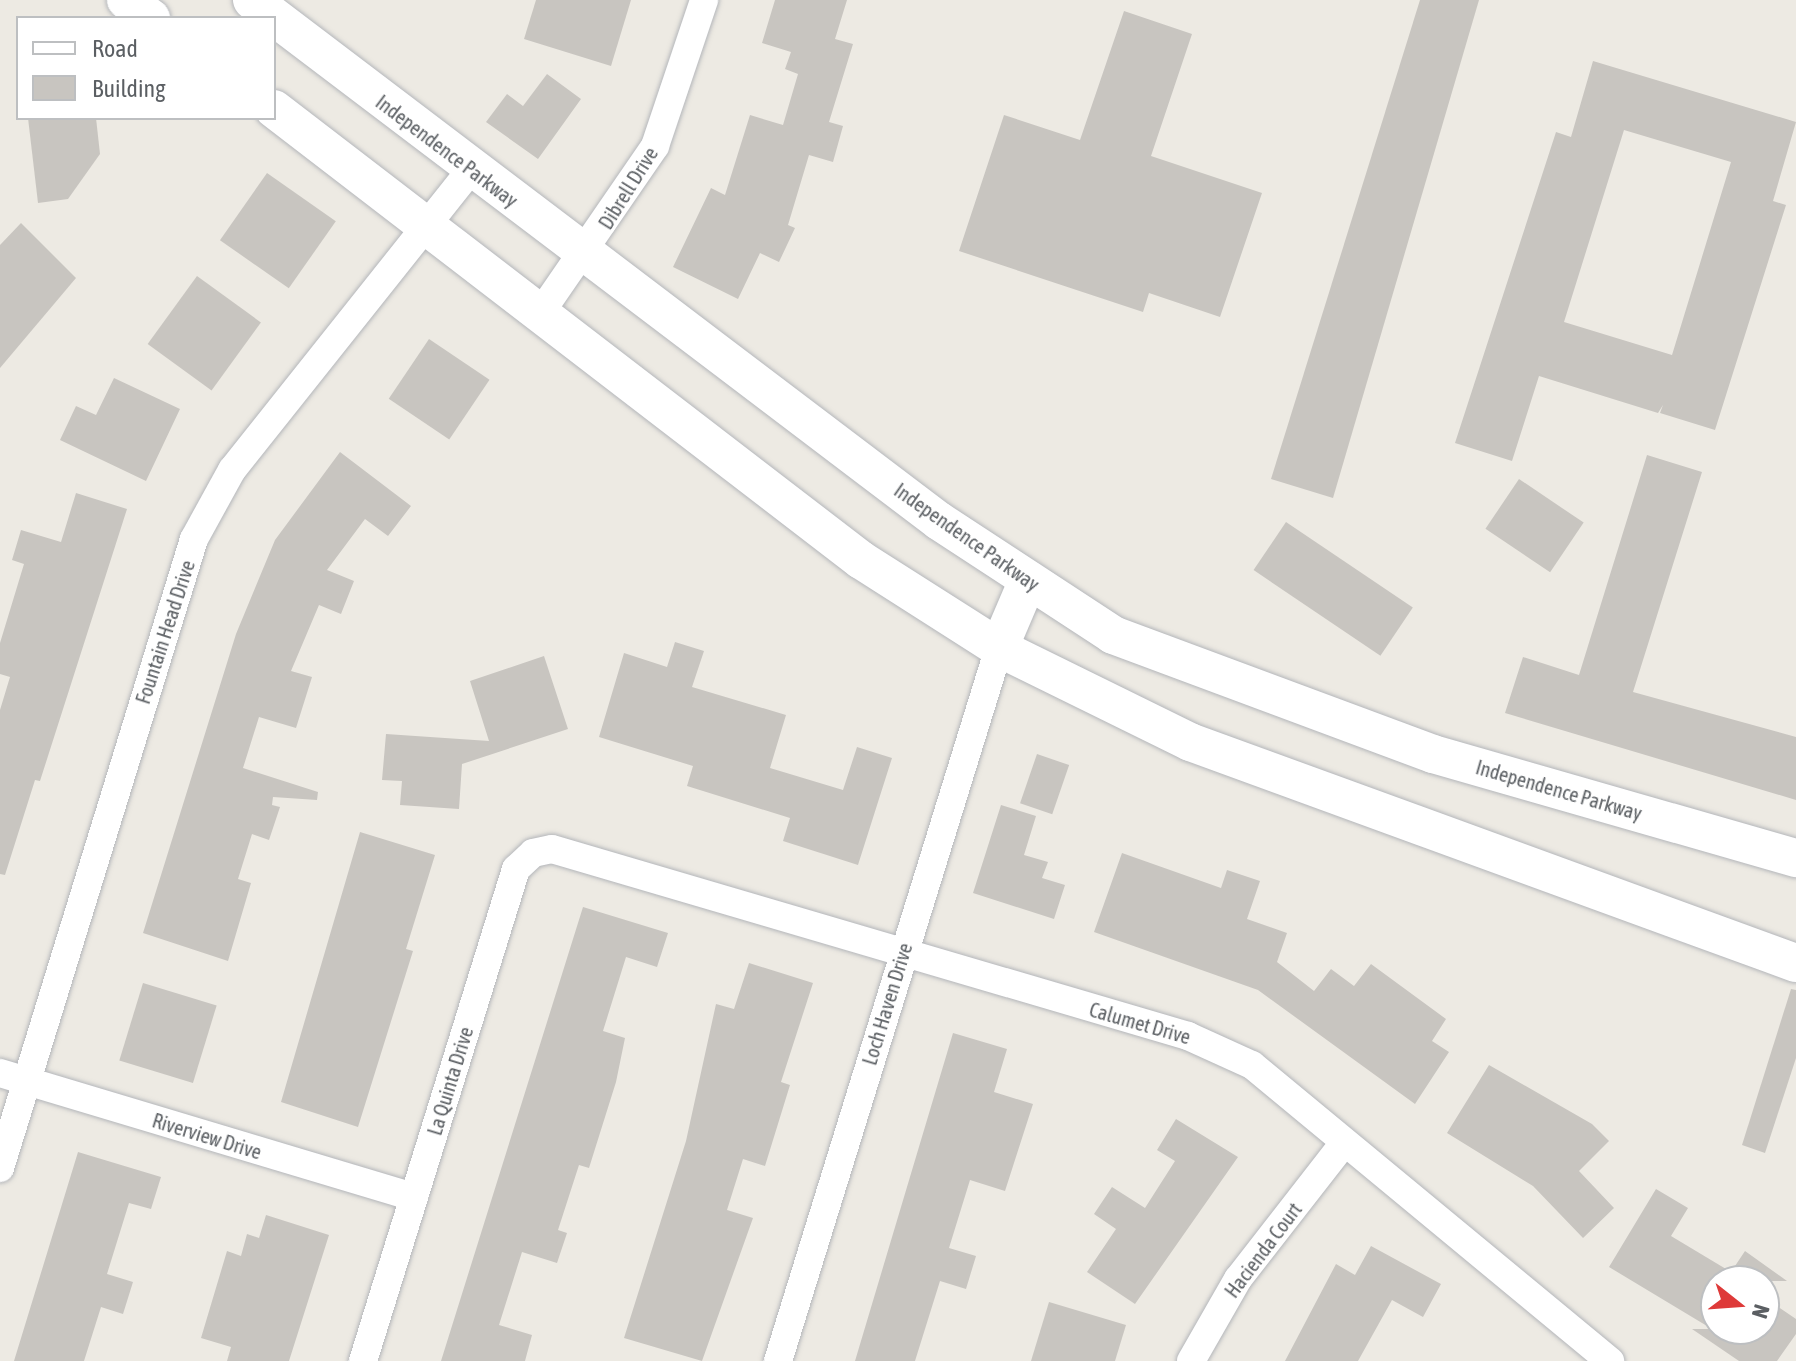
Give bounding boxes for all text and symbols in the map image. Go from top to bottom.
legend [16,16,276,120]
text: Road [92,35,138,62]
text: Building [92,75,165,102]
street label: Independence Parkway [371,90,523,212]
street label: Dibrell Drive [593,142,663,234]
street label: Independence Parkway [890,478,1044,596]
street label: Fountain Head Drive [130,557,200,707]
street label: Independence Parkway [1473,755,1645,825]
street label: Loch Haven Drive [857,940,917,1068]
street label: Calumet Drive [1087,997,1193,1049]
street label: La Quinta Drive [422,1024,478,1138]
street label: Riverview Drive [150,1108,264,1164]
street label: Hacienda Court [1219,1198,1307,1302]
north arrow [1700,1265,1780,1345]
text: N [1747,1301,1775,1321]

